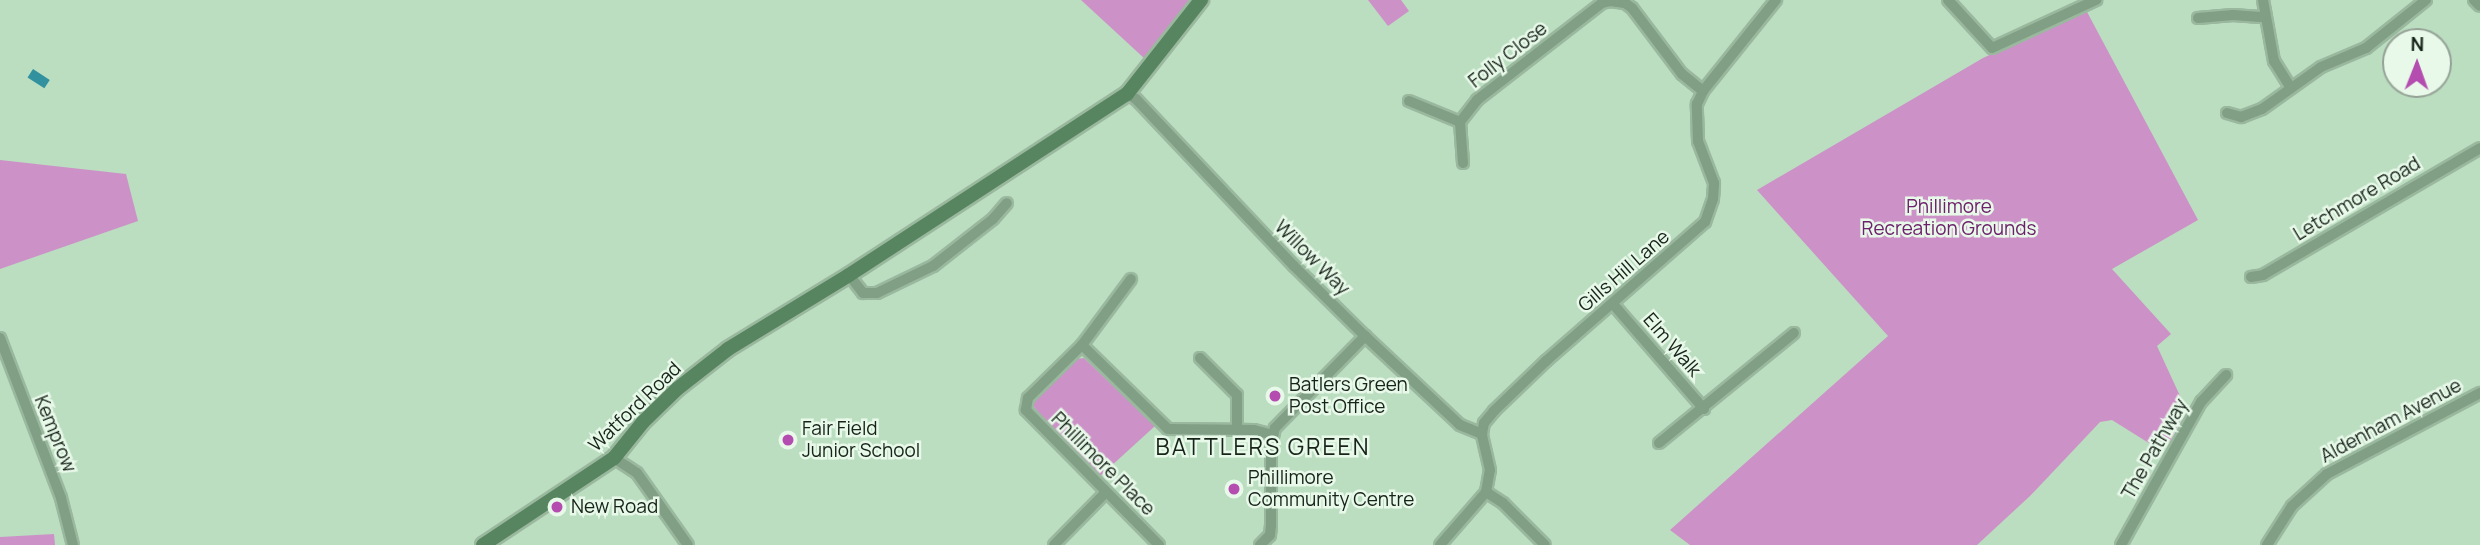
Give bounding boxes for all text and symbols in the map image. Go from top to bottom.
street label: Folly Close [1464,17,1552,93]
north arrow [2382,28,2452,98]
text: N [2410,31,2424,57]
street label: Letchmore Road [2290,152,2424,246]
park label: Phillimore Recreation Grounds [1861,196,2037,240]
street label: Willow Way [1270,216,1354,300]
street label: Gills Hill Lane [1574,225,1674,317]
street label: Elm Walk [1638,309,1706,381]
street label: Watford Road [584,357,686,457]
place label: Batlers Green Post Office [1289,374,1408,418]
street label: Aldenham Avenue [2316,374,2466,468]
marker: Batlers Green Post Office [1267,388,1283,404]
street label: Kemprow [29,392,81,476]
street label: The Pathway [2117,395,2193,503]
street label: Phillimore Place [1046,407,1160,521]
place label: Fair Field Junior School [802,418,920,462]
marker: Fair Field Junior School [780,432,796,448]
district label: BATTLERS GREEN [1157,432,1369,460]
place label: Phillimore Community Centre [1248,467,1414,511]
marker: Phillimore Community Centre [1226,481,1242,497]
place label: New Road [571,496,658,518]
marker: New Road [549,499,565,515]

